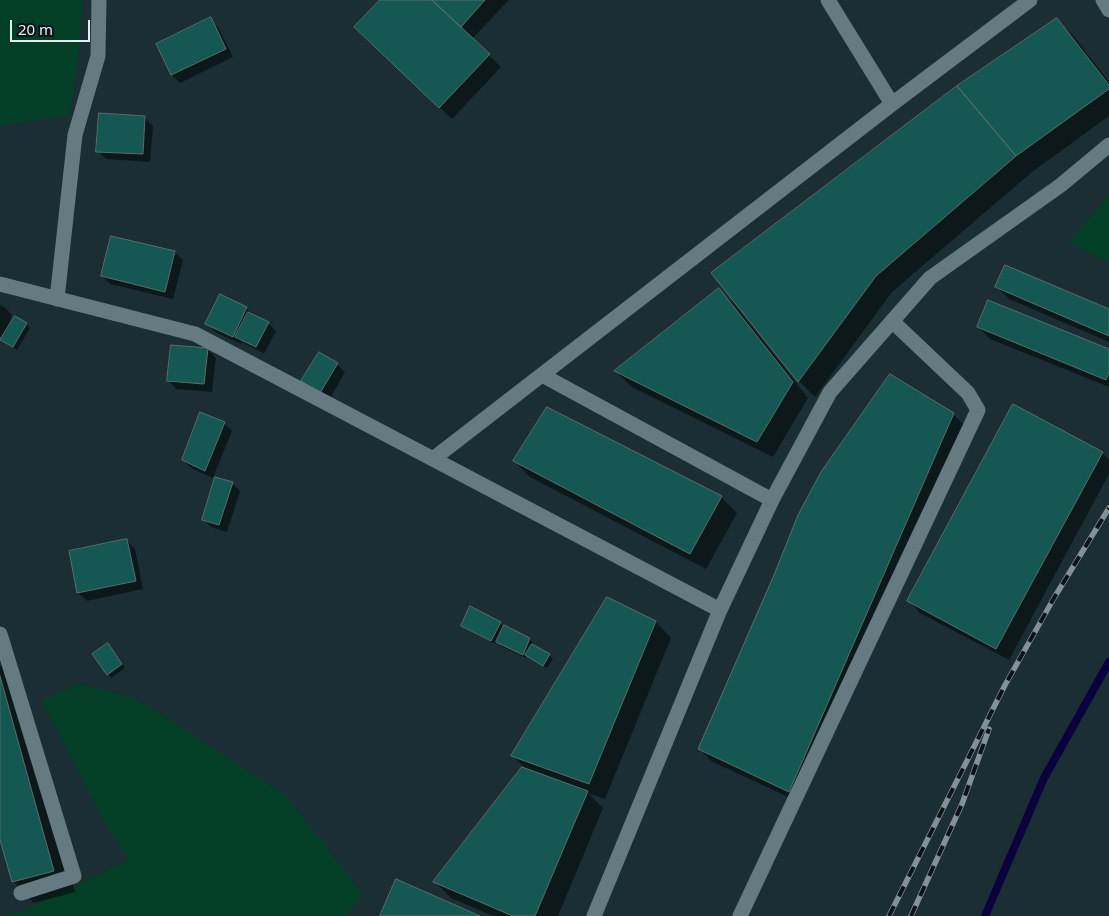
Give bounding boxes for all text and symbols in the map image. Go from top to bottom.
scale bar [12,10,92,42]
text: 20 m [18,19,53,39]

